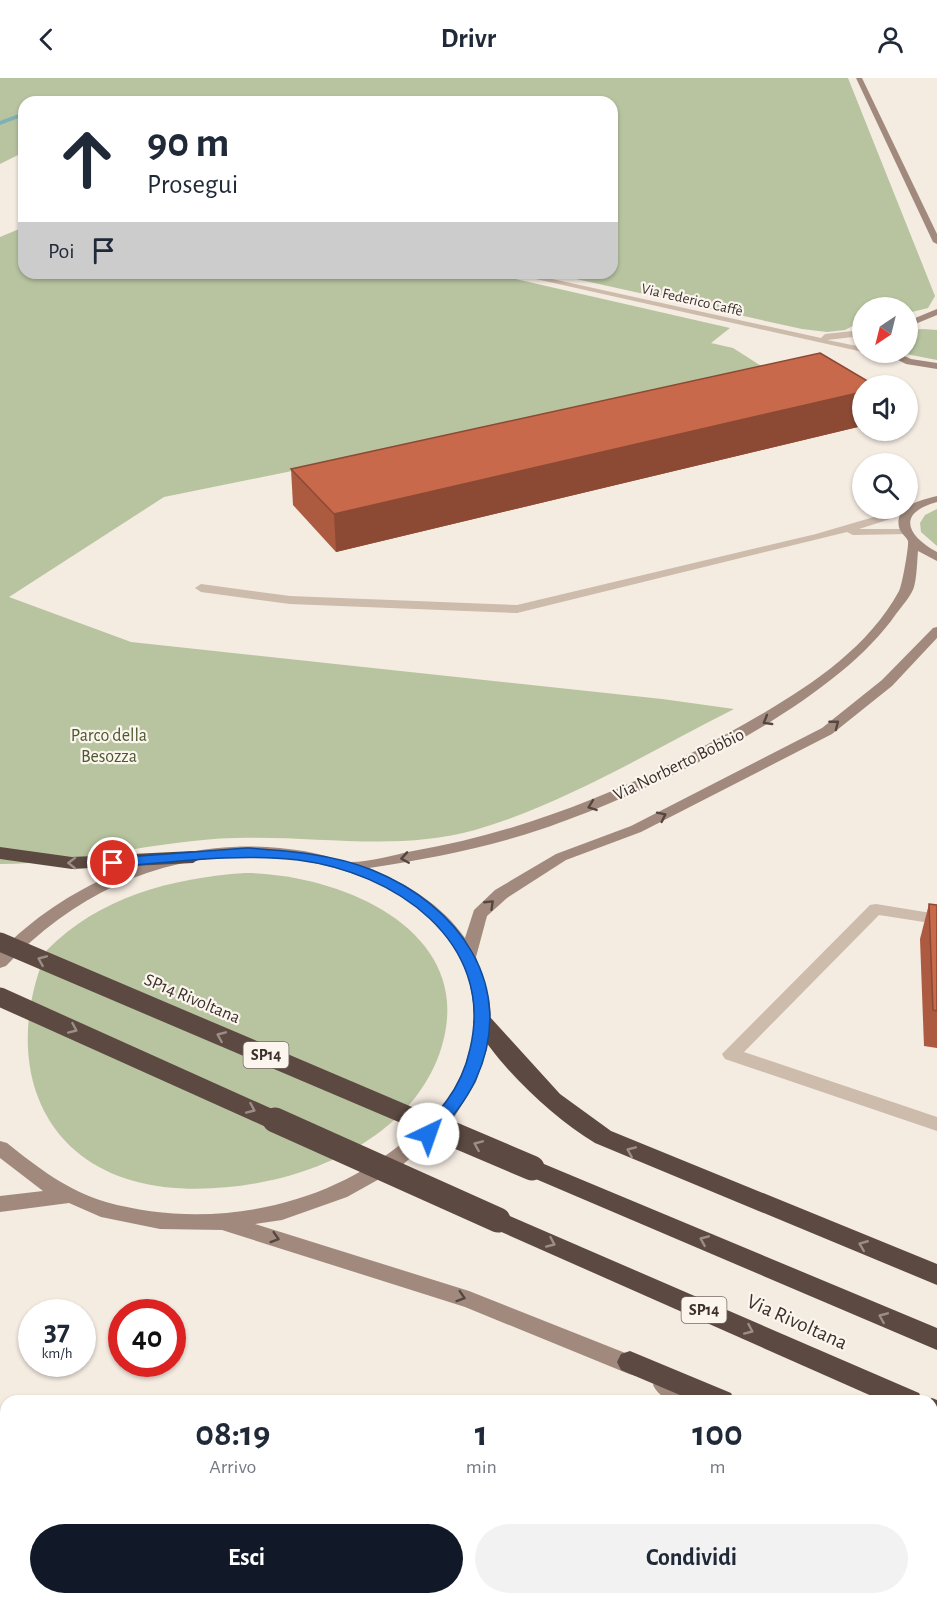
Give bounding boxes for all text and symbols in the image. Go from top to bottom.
icon: back [30,23,63,56]
icon: person [874,23,907,56]
text: Drivr [441,25,496,52]
icon: ahead [48,120,126,198]
text: 90 m [147,122,229,164]
text: Prosegui [147,171,238,198]
icon: arrive [87,234,120,267]
text: Poi [48,240,75,262]
street label: Via Federico Caffè [640,281,744,319]
north arrow [852,297,918,363]
map controls [852,297,918,519]
button: sound [852,375,918,441]
button: search [852,453,918,519]
one-way arrow [763,713,773,725]
one-way arrow [828,721,839,732]
street label: Via Norberto Bobbio [611,726,747,804]
park label: Parco della Besozza [71,727,147,766]
one-way arrow [587,798,598,811]
one-way arrow [656,811,667,823]
pin [87,837,138,888]
icon: arrive [96,846,129,879]
one-way arrow [400,851,410,864]
one-way arrow [68,857,77,870]
one-way arrow [484,900,494,911]
one-way arrow [37,955,48,967]
street label: SP14 Rivoltana [141,971,243,1027]
one-way arrow [66,1022,77,1034]
one-way arrow [217,1031,228,1043]
road number: SP14 [244,1042,288,1068]
one-way arrow [244,1102,255,1114]
position arrow [396,1102,460,1166]
one-way arrow [473,1140,484,1152]
one-way arrow [627,1146,638,1158]
one-way arrow [269,1231,280,1243]
one-way arrow [545,1236,556,1248]
one-way arrow [699,1236,710,1248]
one-way arrow [859,1240,870,1252]
one-way arrow [455,1290,466,1303]
street label: Via Rivoltana [744,1291,851,1354]
road number: SP14 [682,1297,726,1323]
speed limit sign: 40 [108,1299,186,1377]
one-way arrow [878,1312,889,1324]
text: 37 [44,1316,70,1346]
one-way arrow [743,1323,754,1335]
text: km/h [42,1346,72,1361]
text: 08:19 [195,1416,270,1452]
text: 1 [475,1416,488,1452]
text: 100 [692,1416,743,1452]
text: Arrivo [209,1457,256,1477]
text: min [466,1457,497,1477]
text: m [709,1457,725,1477]
button: Esci [30,1524,463,1593]
button: Condividi [475,1524,908,1593]

